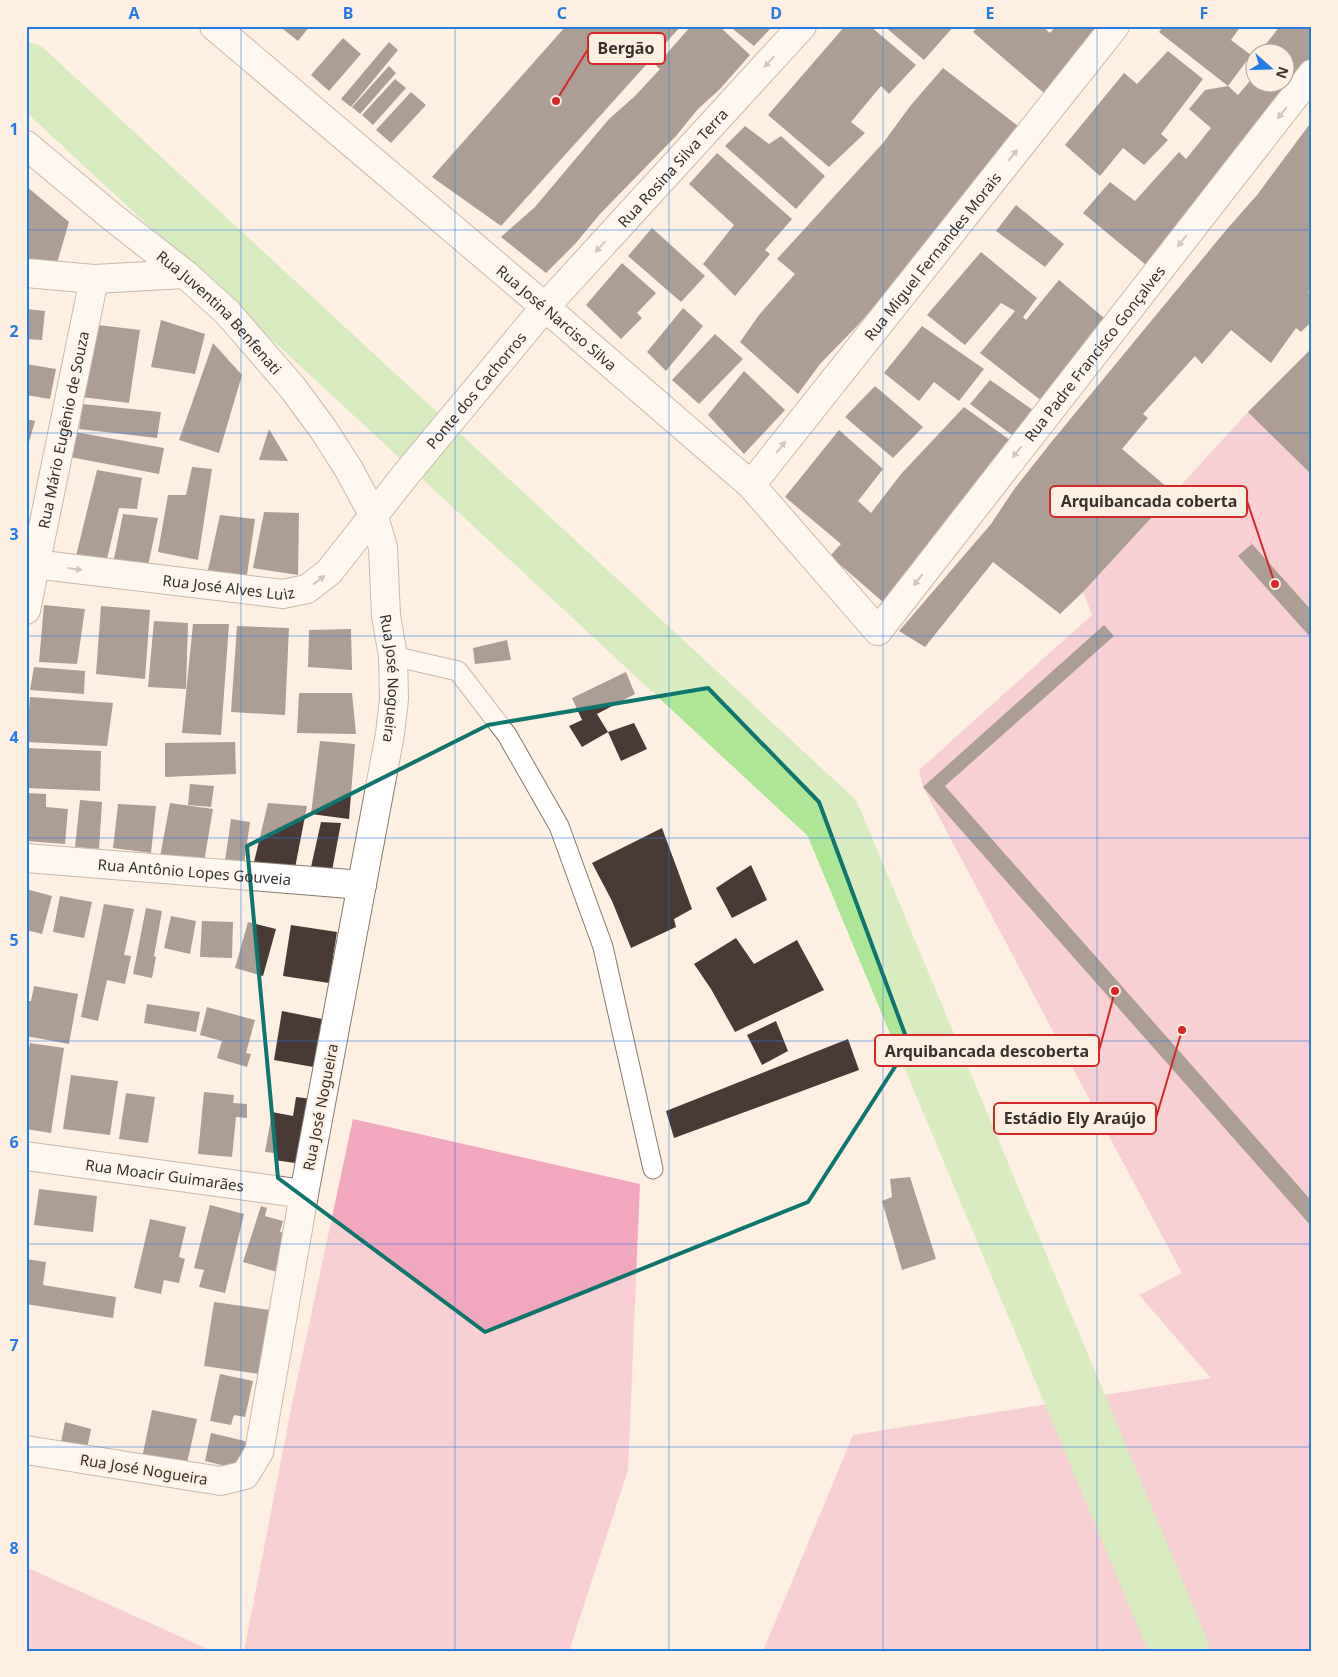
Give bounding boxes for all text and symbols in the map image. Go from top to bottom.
text: A [128,2,140,24]
text: B [343,2,353,24]
text: C [557,2,567,24]
text: D [770,2,782,24]
text: E [986,2,995,24]
text: F [1200,2,1208,24]
callout: Bergão [588,33,665,64]
text: Bergão [598,37,654,59]
north arrow [1246,42,1296,92]
one-way arrow [763,56,775,68]
text: N [1272,64,1294,81]
street label: Rua Rosina Silva Terra [613,104,732,231]
one-way arrow [1276,106,1287,119]
text: 1 [9,118,19,140]
one-way arrow [1007,149,1018,162]
street label: Rua Miguel Fernandes Morais [860,168,1005,345]
one-way arrow [1176,234,1187,247]
one-way arrow [594,240,606,252]
street label: Rua Juventina Benfenati [153,246,286,378]
street label: Rua José Narciso Silva [492,260,621,375]
street label: Rua Padre Francisco Gonçalves [1020,261,1169,445]
text: 2 [9,320,19,342]
street label: Ponte dos Cachorros [421,327,530,453]
street label: Rua Mário Eugênio de Souza [33,329,93,530]
one-way arrow [776,441,787,454]
one-way arrow [1012,445,1023,458]
callout: Arquibancada coberta [1050,486,1247,517]
text: Arquibancada coberta [1061,490,1237,512]
text: 3 [9,523,19,545]
one-way arrow [67,565,83,573]
street label: Rua José Alves Luiz [162,570,296,604]
one-way arrow [912,573,923,586]
one-way arrow [312,574,325,585]
street label: Rua José Nogueira [376,613,404,744]
text: 4 [9,726,19,748]
street label: Rua Antônio Lopes Gouveia [97,854,292,889]
text: 5 [9,929,19,951]
callout: Arquibancada descoberta [875,1035,1099,1066]
text: Arquibancada descoberta [885,1040,1089,1062]
street label: Rua José Nogueira [298,1042,342,1172]
callout: Estádio Ely Araújo [994,1103,1156,1134]
text: Estádio Ely Araújo [1004,1107,1146,1129]
text: 6 [9,1131,19,1153]
street label: Rua Moacir Guimarães [84,1154,245,1196]
text: 7 [9,1334,19,1356]
street label: Rua José Nogueira [79,1449,209,1489]
text: 8 [9,1537,19,1559]

